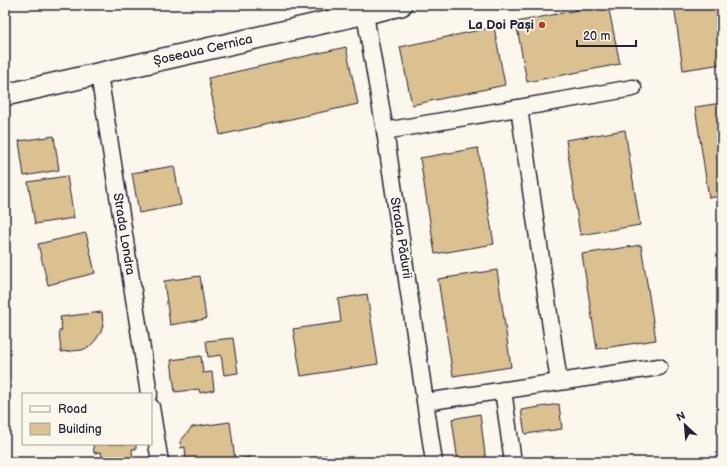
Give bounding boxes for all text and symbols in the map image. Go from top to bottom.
place label: La Doi Pași [468,17,534,33]
marker: La Doi Pași [537,20,547,30]
scale bar [577,22,636,48]
text: 20 m [583,29,610,44]
street label: Șoseaua Cernica [152,31,254,69]
street label: Strada Londra [110,192,138,276]
street label: Strada Pădurii [387,196,415,280]
legend [22,393,152,445]
text: Road [58,402,87,417]
north arrow [665,405,705,445]
text: N [674,409,687,424]
text: Building [58,422,102,437]

